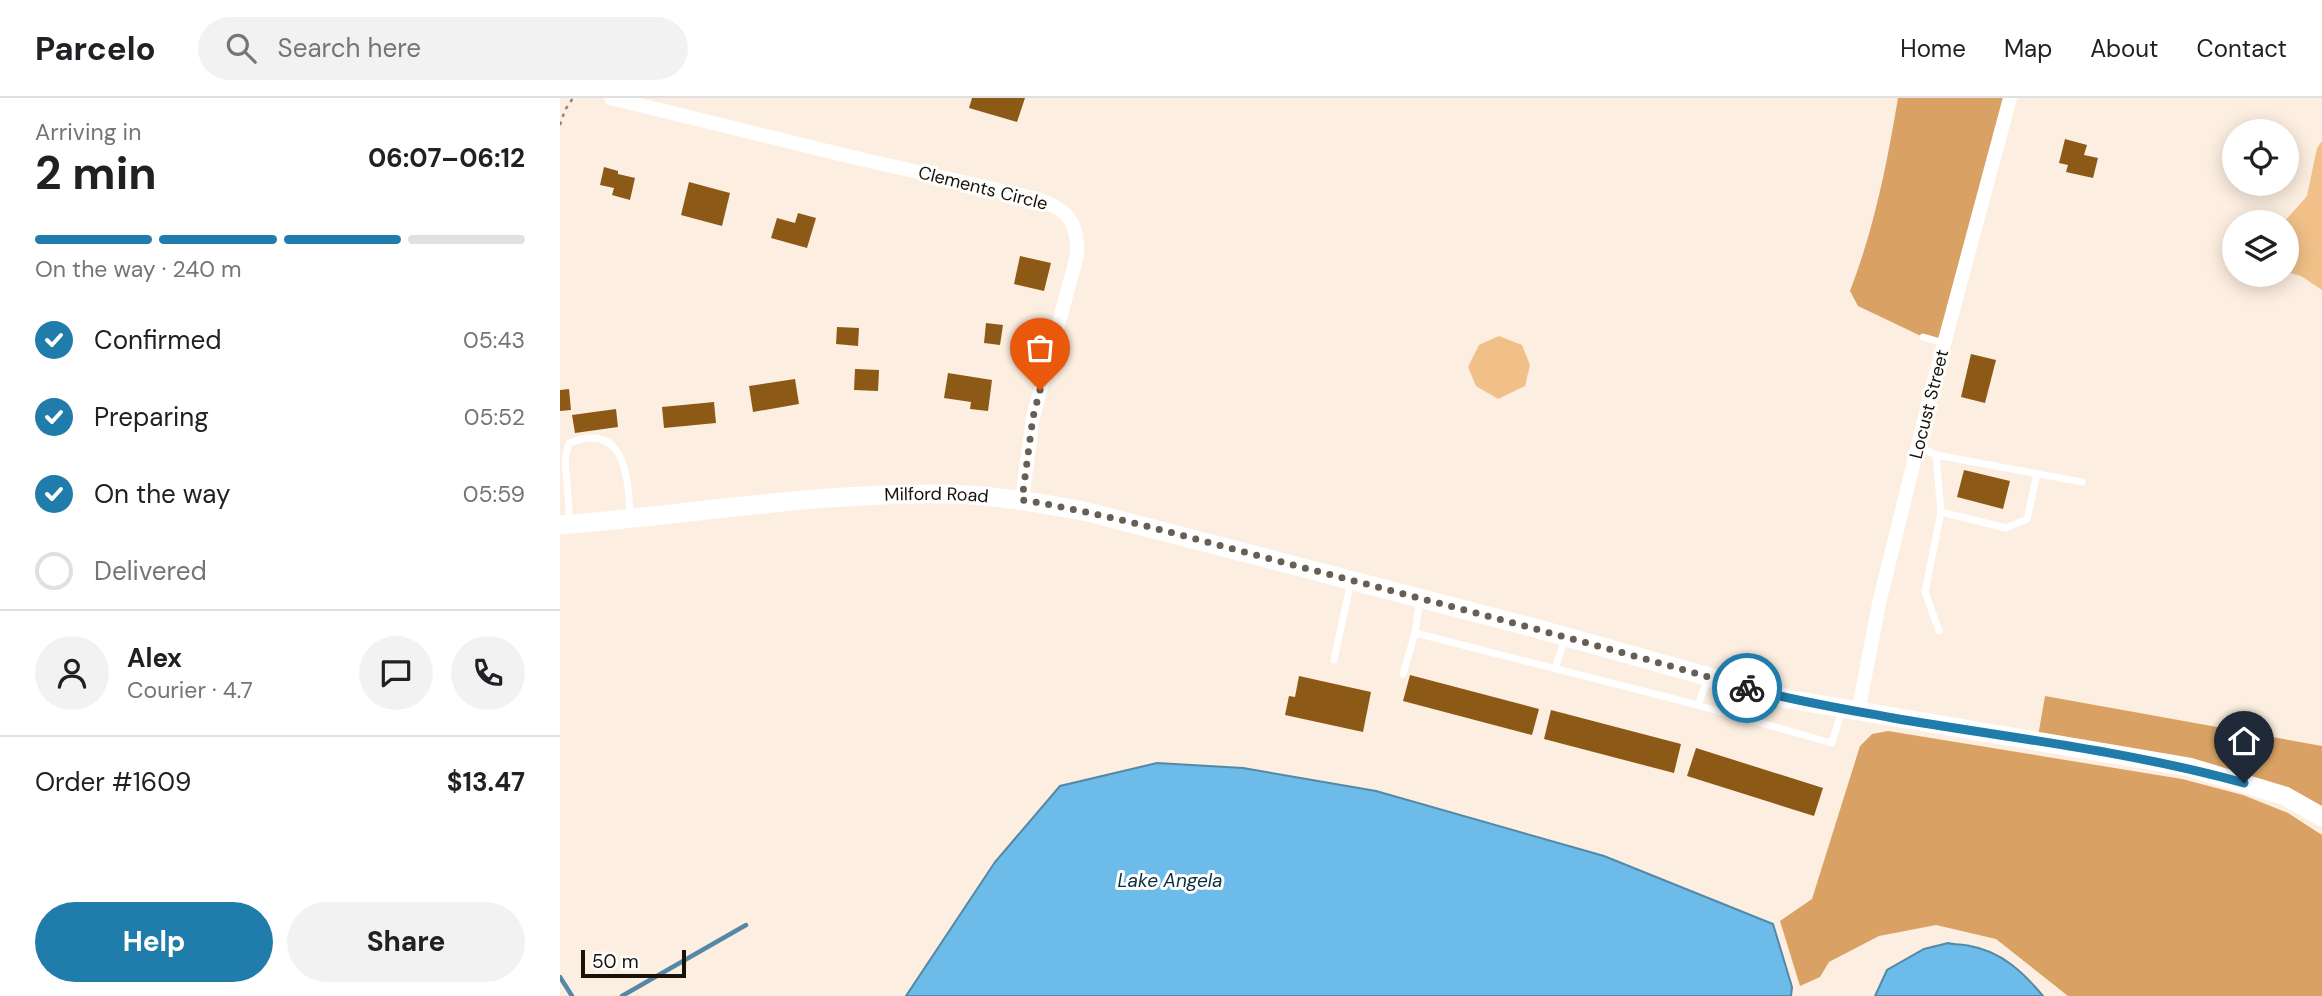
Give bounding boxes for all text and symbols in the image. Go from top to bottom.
search box [198,17,688,80]
text: Parcelo [35,27,156,70]
icon: search [222,29,260,67]
text: Search here [278,31,421,65]
text: Home [1900,33,1966,64]
text: Map [2004,33,2052,64]
text: About [2090,33,2159,64]
text: Contact [2197,33,2287,64]
text: Arriving in [35,117,141,147]
map controls [2222,119,2299,287]
button: locate [2222,119,2299,196]
text: 06:07–06:12 [368,141,525,175]
text: 2 min [35,143,157,203]
street label: Clements Circle [916,160,1050,216]
button: layers [2222,210,2299,287]
text: On the way · 240 m [35,254,242,284]
pin [1010,318,1070,390]
icon: check [35,321,73,359]
text: Confirmed [94,323,221,357]
text: 05:43 [463,325,525,355]
icon: bag [1021,329,1059,367]
street label: Locust Street [1904,347,1954,461]
icon: check [35,398,73,436]
text: Preparing [94,400,209,434]
text: 05:52 [464,402,525,432]
icon: check [35,475,73,513]
text: On the way [94,477,230,511]
text: 05:59 [463,479,525,509]
street label: Milford Road [884,482,990,509]
text: Delivered [94,554,207,588]
button: person [35,636,109,710]
button: chat [359,636,433,710]
button: phone [451,636,525,710]
text: Alex [127,641,182,675]
courier [1712,653,1782,723]
icon: bike [1728,669,1766,707]
text: Courier · 4.7 [127,675,253,705]
pin [2214,711,2274,783]
icon: home [2225,722,2263,760]
text: Order #1609 [35,765,191,799]
text: $13.47 [447,765,525,799]
water label: Lake Angela [1117,868,1223,893]
button: Help [35,902,273,982]
button: Share [287,902,525,982]
scale bar [581,947,686,979]
text: 50 m [592,949,639,974]

